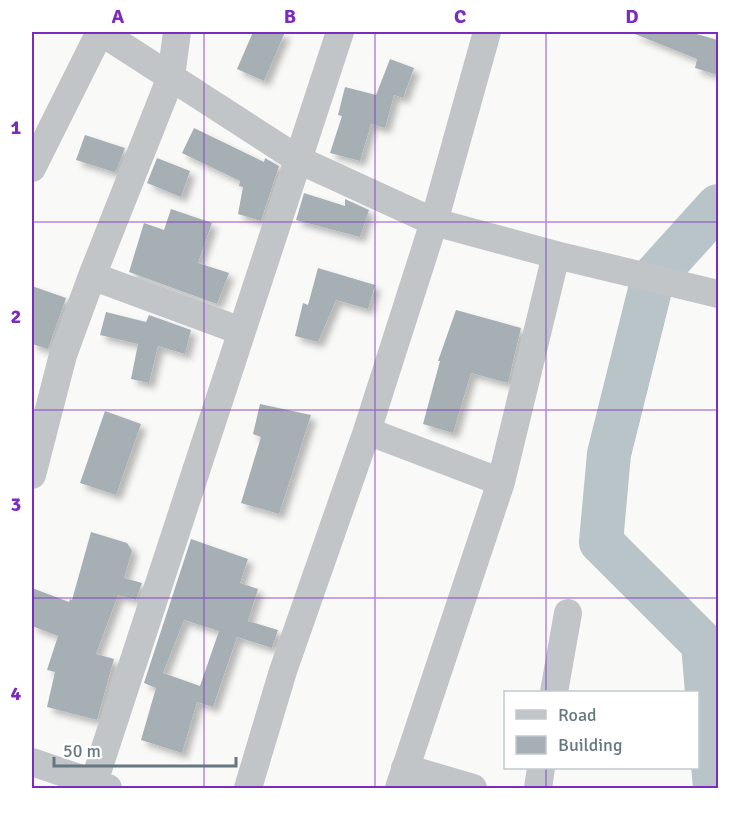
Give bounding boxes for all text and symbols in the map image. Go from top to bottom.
text: A [112,4,125,29]
text: B [284,4,296,29]
text: C [454,4,466,29]
text: D [625,4,639,29]
text: 1 [11,115,22,140]
text: 2 [11,304,21,329]
text: 3 [11,492,21,517]
text: 4 [11,681,22,706]
legend [504,691,699,769]
text: Road [558,704,597,726]
scale bar [54,730,236,768]
text: Building [558,734,622,756]
text: 50 m [63,740,101,762]

